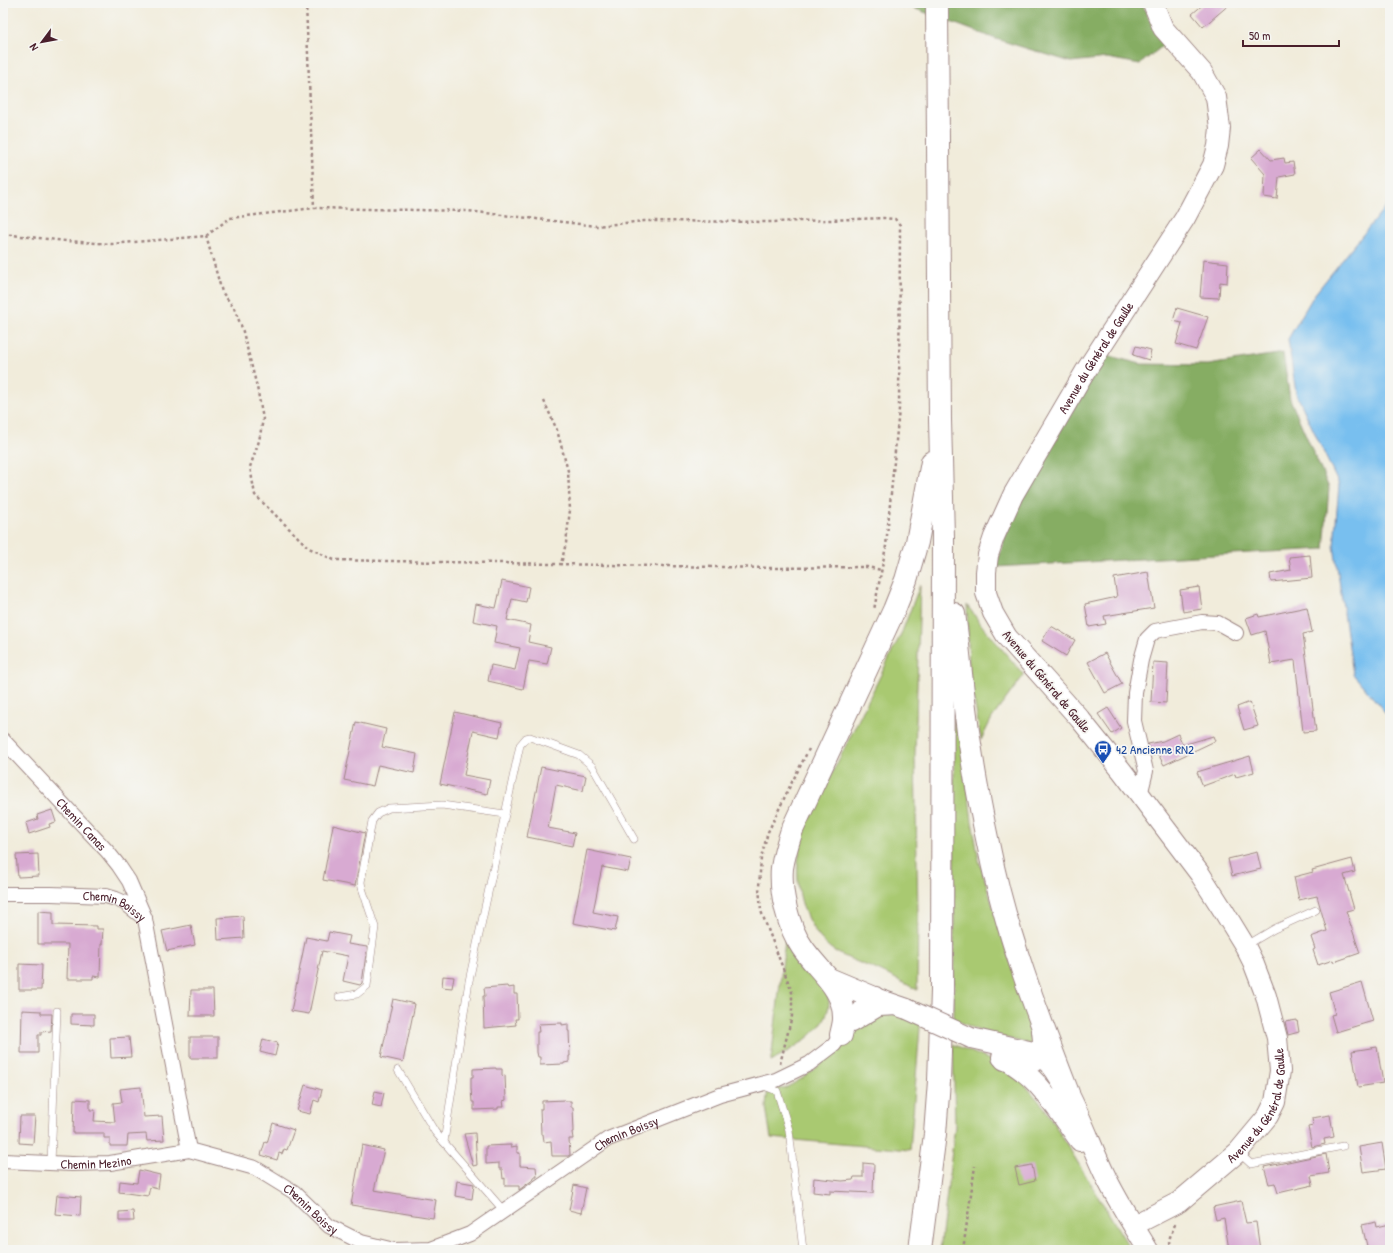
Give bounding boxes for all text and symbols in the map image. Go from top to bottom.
north arrow [22,22,62,62]
scale bar [1243,22,1339,48]
text: 50 m [1249,27,1270,44]
text: N [26,41,41,53]
street label: Avenue du Général de Gaulle [1054,298,1137,417]
street label: Avenue du Général de Gaulle [999,626,1095,736]
bus stop icon: 42 Ancienne RN2 [1093,739,1113,764]
place label: 42 Ancienne RN2 [1116,740,1194,758]
street label: Chemin Canas [52,793,111,854]
street label: Chemin Boissy [82,886,151,926]
street label: Avenue du Général de Gaulle [1223,1048,1289,1167]
street label: Chemin Boissy [590,1111,661,1155]
street label: Chemin Mezino [60,1151,133,1173]
street label: Chemin Boissy [280,1179,342,1238]

